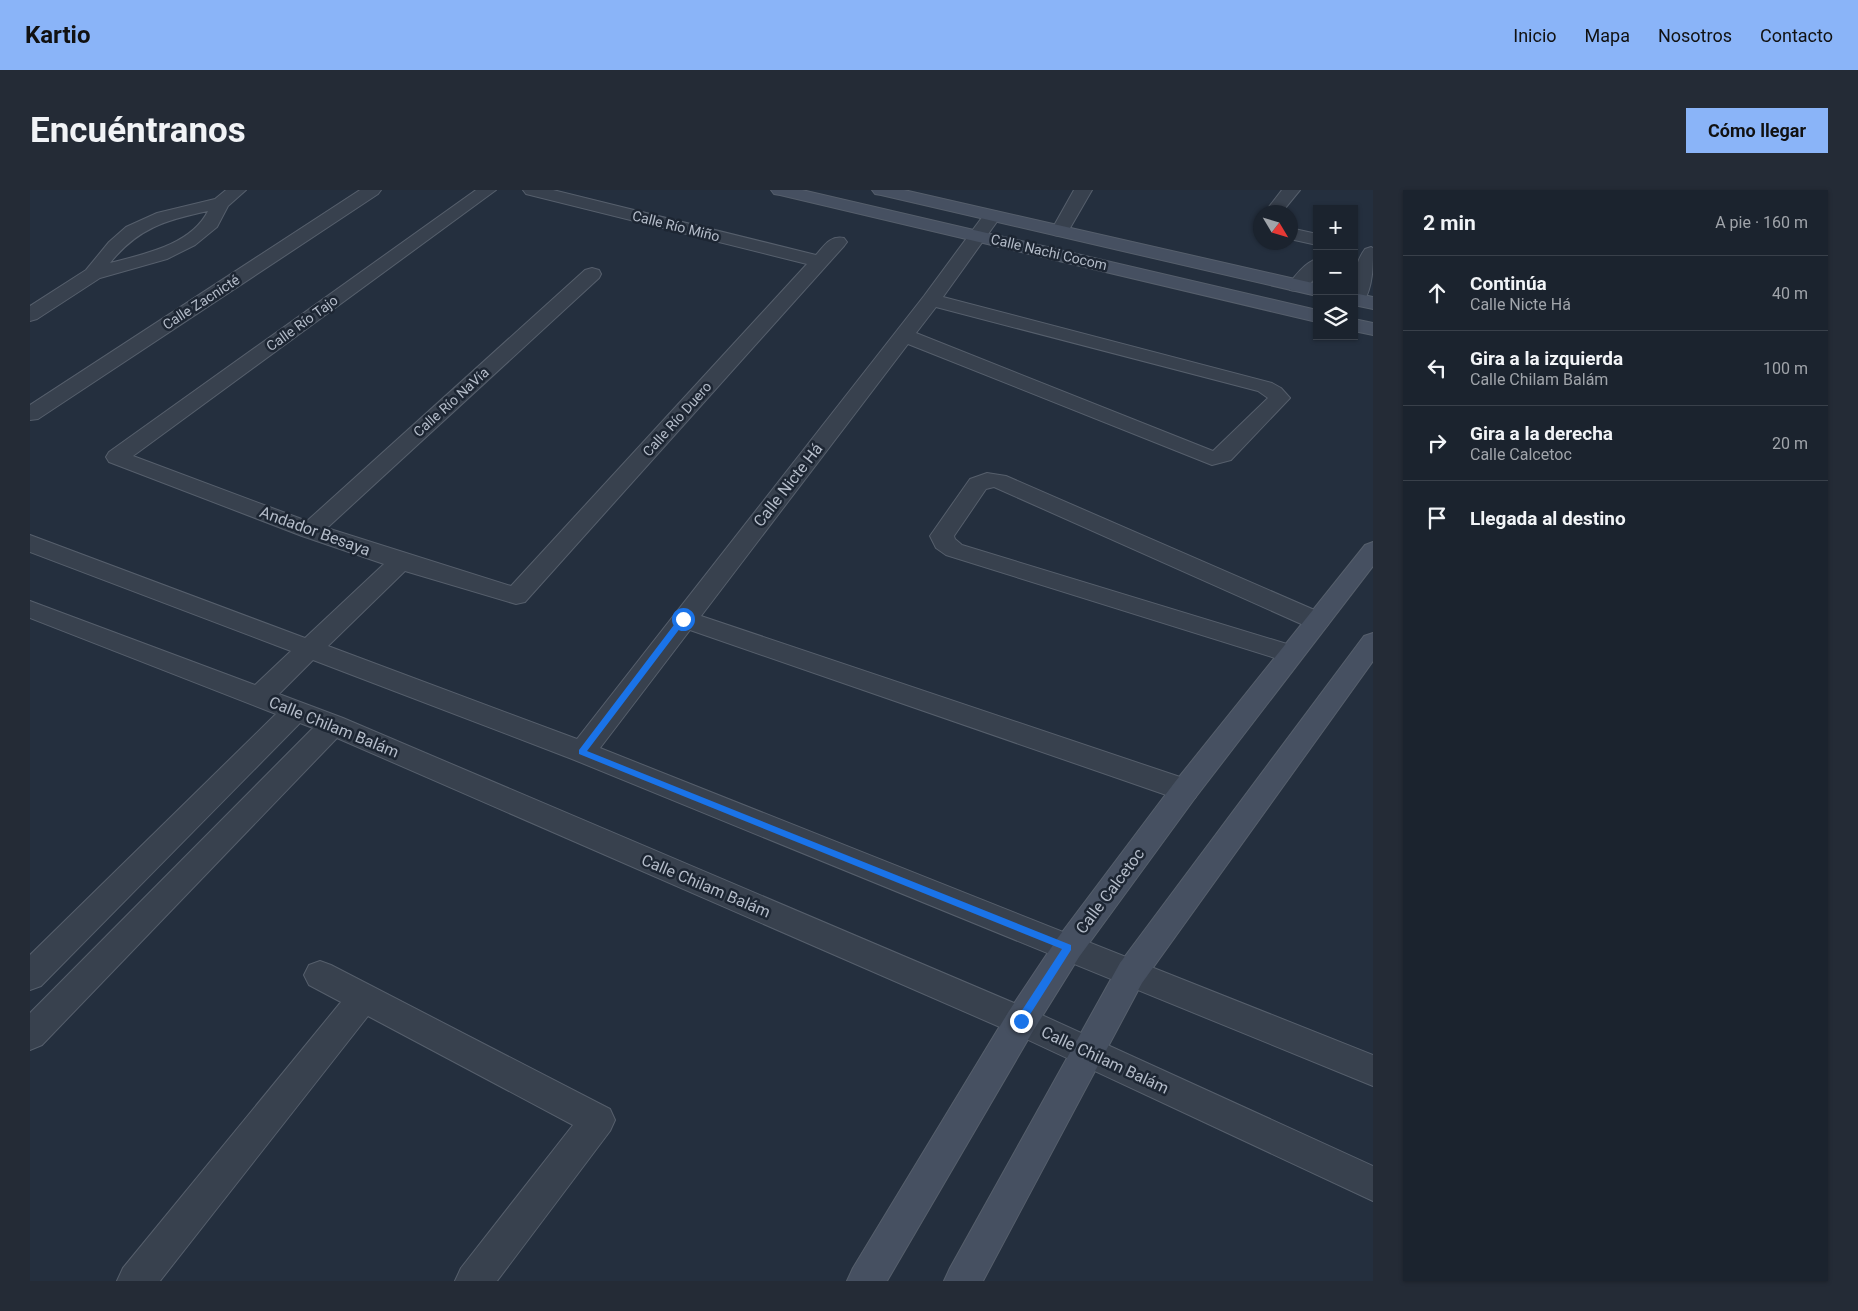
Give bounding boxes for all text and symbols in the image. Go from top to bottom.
text: Kartio [25,21,91,49]
text: Inicio [1513,25,1557,46]
text: Mapa [1585,25,1630,46]
text: Nosotros [1658,25,1732,46]
text: Contacto [1760,25,1833,46]
button: Cómo llegar [1686,108,1828,153]
text: Encuéntranos [30,110,246,151]
north arrow [1253,205,1298,250]
map controls [1313,205,1358,340]
button: + [1313,205,1358,250]
street label: Calle Río Miño [631,207,721,245]
text: 2 min [1423,211,1476,235]
text: A pie · 160 m [1715,213,1808,232]
street label: Calle Nachi Cocom [989,231,1109,273]
button: − [1313,250,1358,295]
street label: Calle Zacnicté [160,271,242,333]
text: Continúa [1470,272,1547,295]
icon: ahead [1423,279,1451,307]
text: 40 m [1772,284,1808,303]
street label: Calle Río Tajo [263,292,341,354]
button: layers [1313,295,1358,340]
text: Calle Nicte Há [1470,295,1571,314]
text: Gira a la izquierda [1470,347,1623,370]
icon: left [1423,354,1451,382]
text: 100 m [1763,359,1808,378]
street label: Calle Río NaVía [410,364,492,440]
text: Calle Chilam Balám [1470,370,1608,389]
street label: Calle Río Duero [639,378,715,460]
text: Gira a la derecha [1470,422,1613,445]
icon: right [1423,429,1451,457]
text: 20 m [1772,434,1808,453]
street label: Calle Nicte Há [749,439,827,531]
text: Calle Calcetoc [1470,445,1572,464]
street label: Andador Besaya [257,502,373,560]
icon: arrive [1423,504,1451,532]
text: Llegada al destino [1470,507,1626,530]
route start [672,608,695,631]
street label: Calle Chilam Balám [266,692,402,762]
street label: Calle Calcetoc [1072,845,1148,937]
street label: Calle Chilam Balám [639,850,773,922]
route end [1010,1010,1033,1033]
street label: Calle Chilam Balám [1038,1022,1172,1098]

